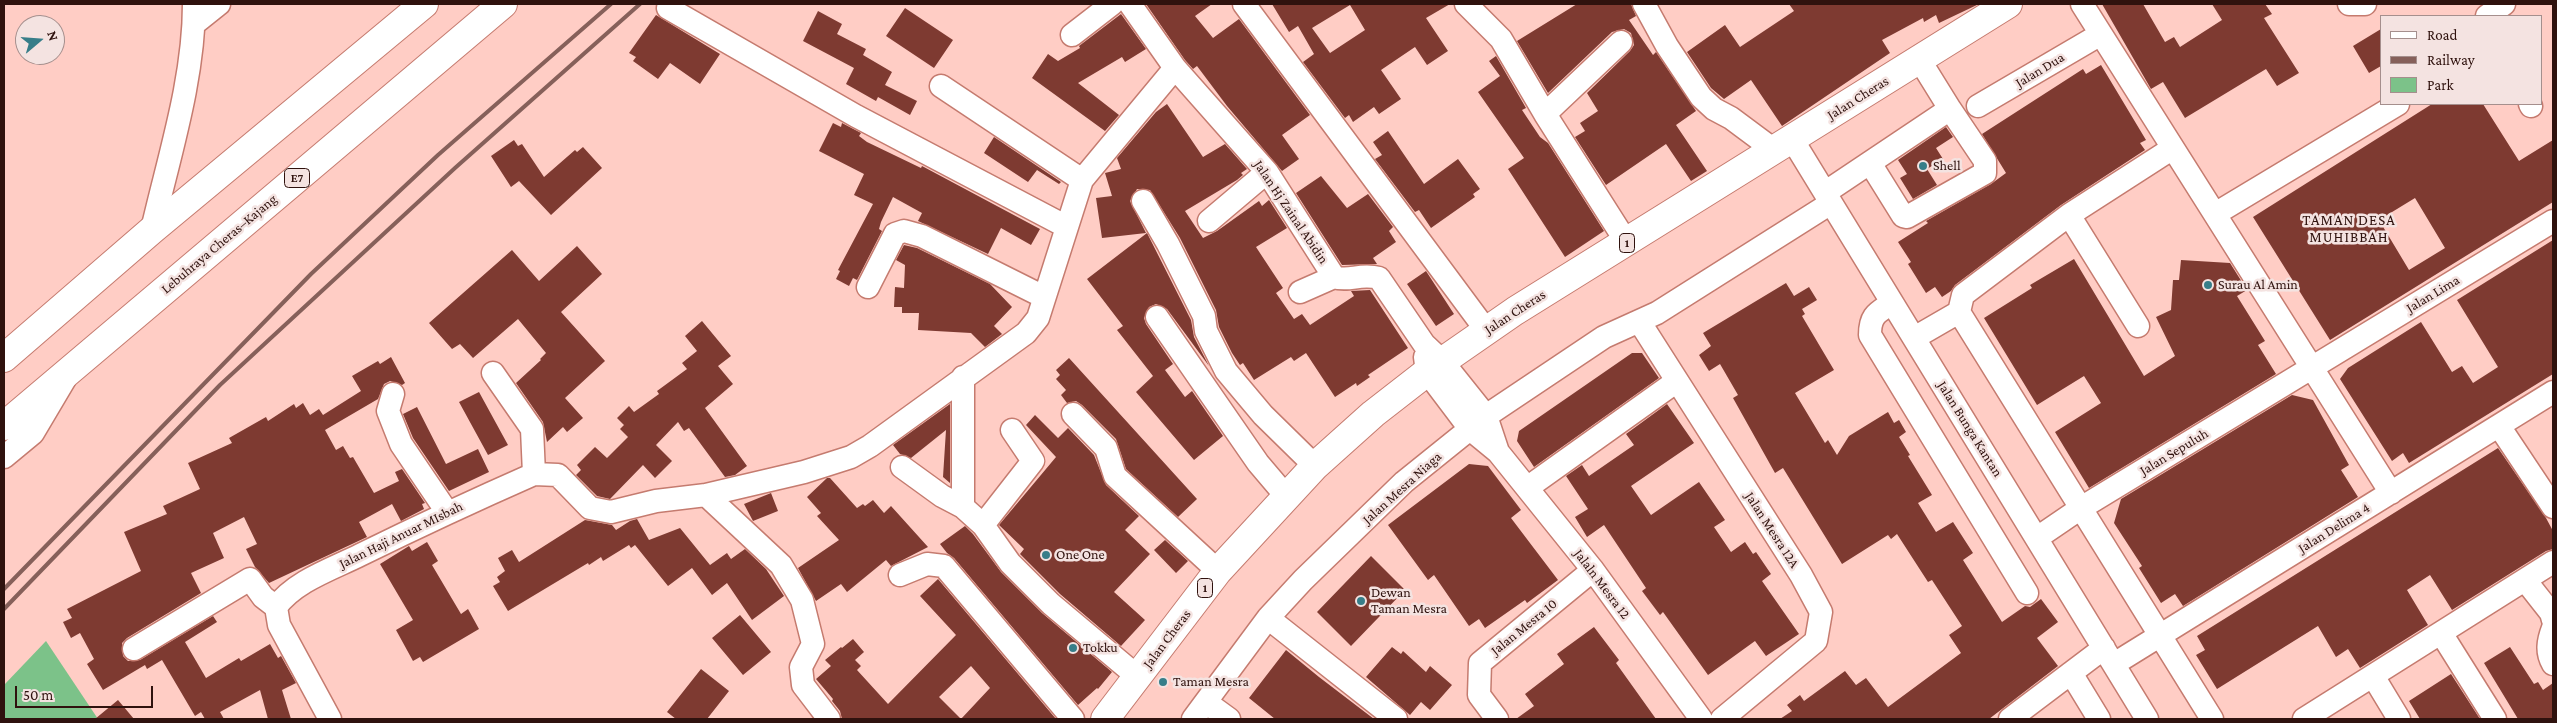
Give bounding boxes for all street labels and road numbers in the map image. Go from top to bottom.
street label: Jalan Dua [2012,49,2068,91]
street label: Jalan Cheras [1824,72,1892,124]
street label: Jalan Hj Zainal Abidin [1250,157,1332,267]
road number: E7 [284,168,310,188]
street label: Lebuhraya Cheras–Kajang [158,191,280,297]
road number: 1 [1620,234,1634,252]
street label: Jalan Lima [2403,272,2463,316]
street label: Jalan Cheras [1481,286,1549,338]
street label: Jalan Bunga Kantan [1934,378,2006,480]
street label: Jalan Sepuluh [2137,425,2211,479]
street label: Jalan Mesra Niaga [1359,448,1445,528]
street label: Jalan Mesra 12A [1741,489,1803,571]
street label: Jalan Haji Anuar MIsbah [336,498,466,572]
street label: Jalan Delima 4 [2295,499,2373,557]
street label: Jalaln Mesra 12 [1570,546,1634,622]
road number: 1 [1198,578,1212,598]
street label: Jalan Mesra 10 [1487,595,1561,659]
street label: Jalan Cheras [1139,606,1195,672]

